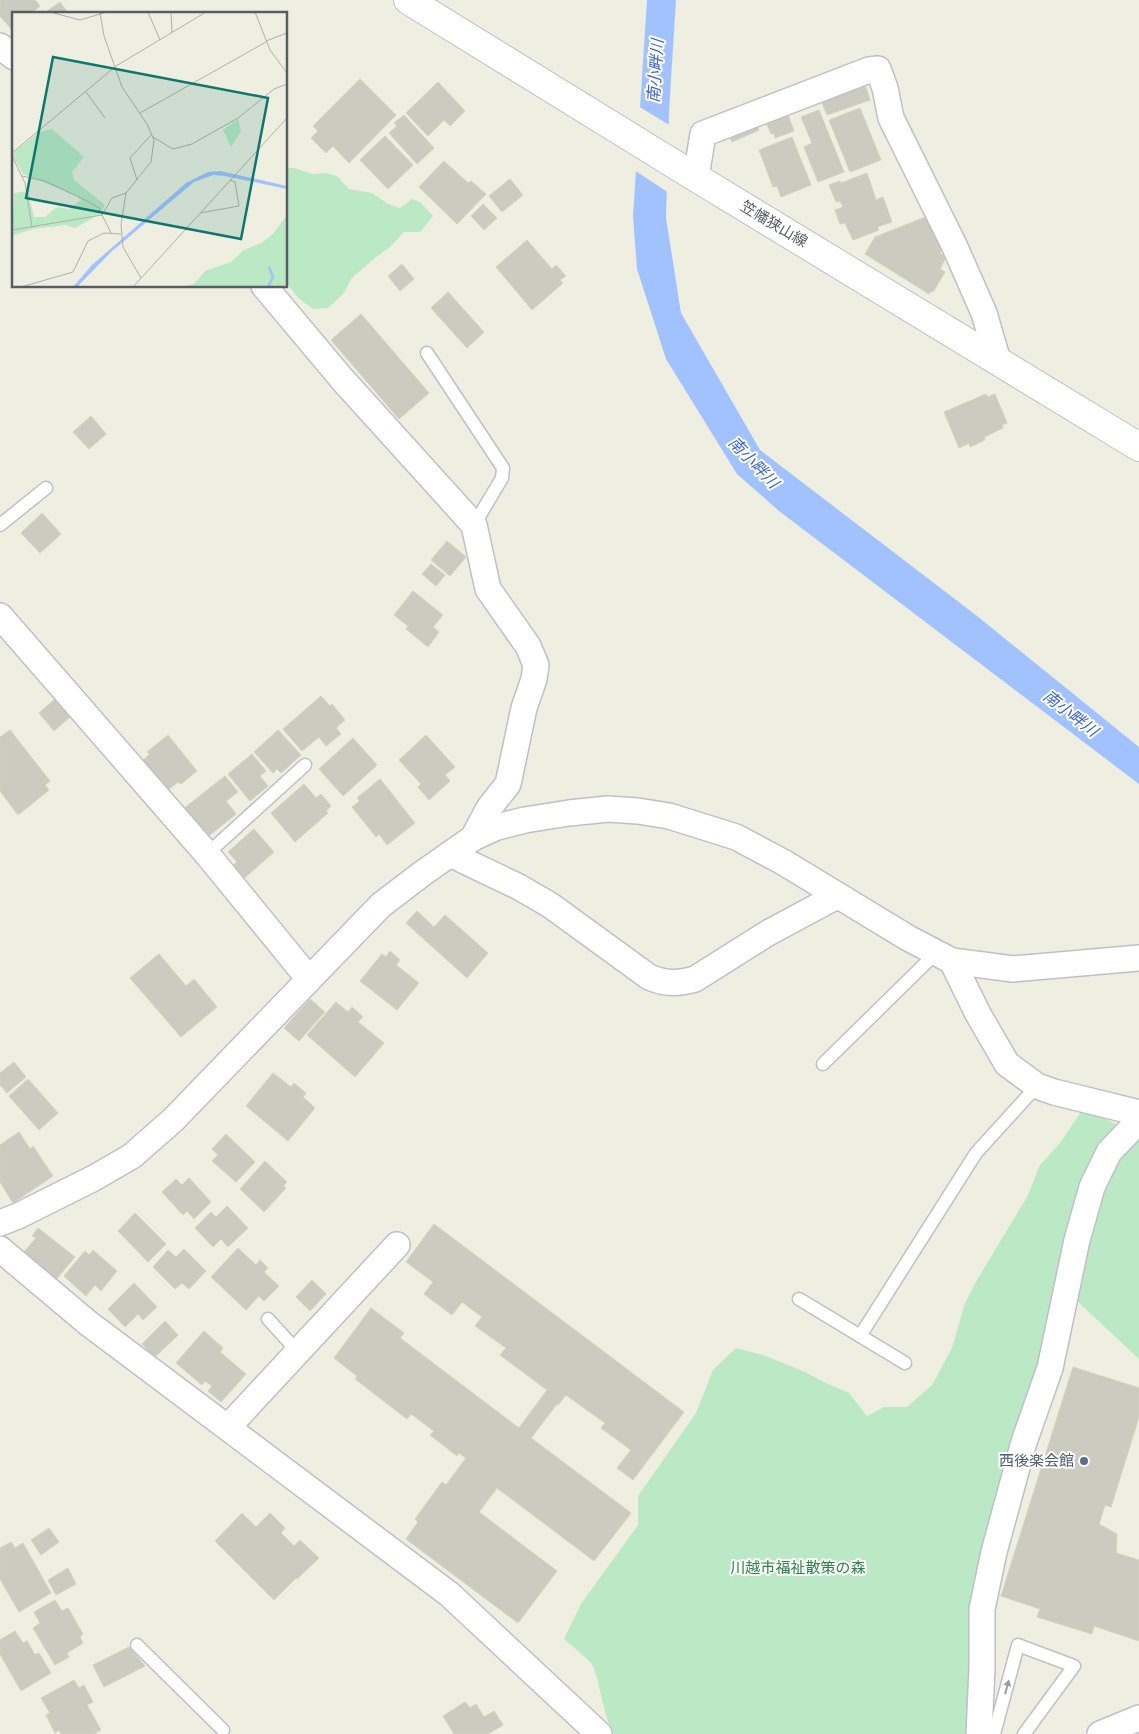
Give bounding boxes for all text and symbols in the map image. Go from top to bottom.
inset map [12,12,288,288]
water label: 南小畔川 [643,36,667,104]
street label: 笠幡狭山線 [737,196,811,251]
water label: 南小畔川 [725,432,785,493]
water label: 南小畔川 [1040,685,1104,742]
place label: 西後楽会館 [999,1451,1074,1470]
marker: 西後楽会館 [1078,1455,1090,1467]
park label: 川越市福祉散策の森 [730,1558,866,1577]
one-way arrow [1003,1679,1011,1695]

